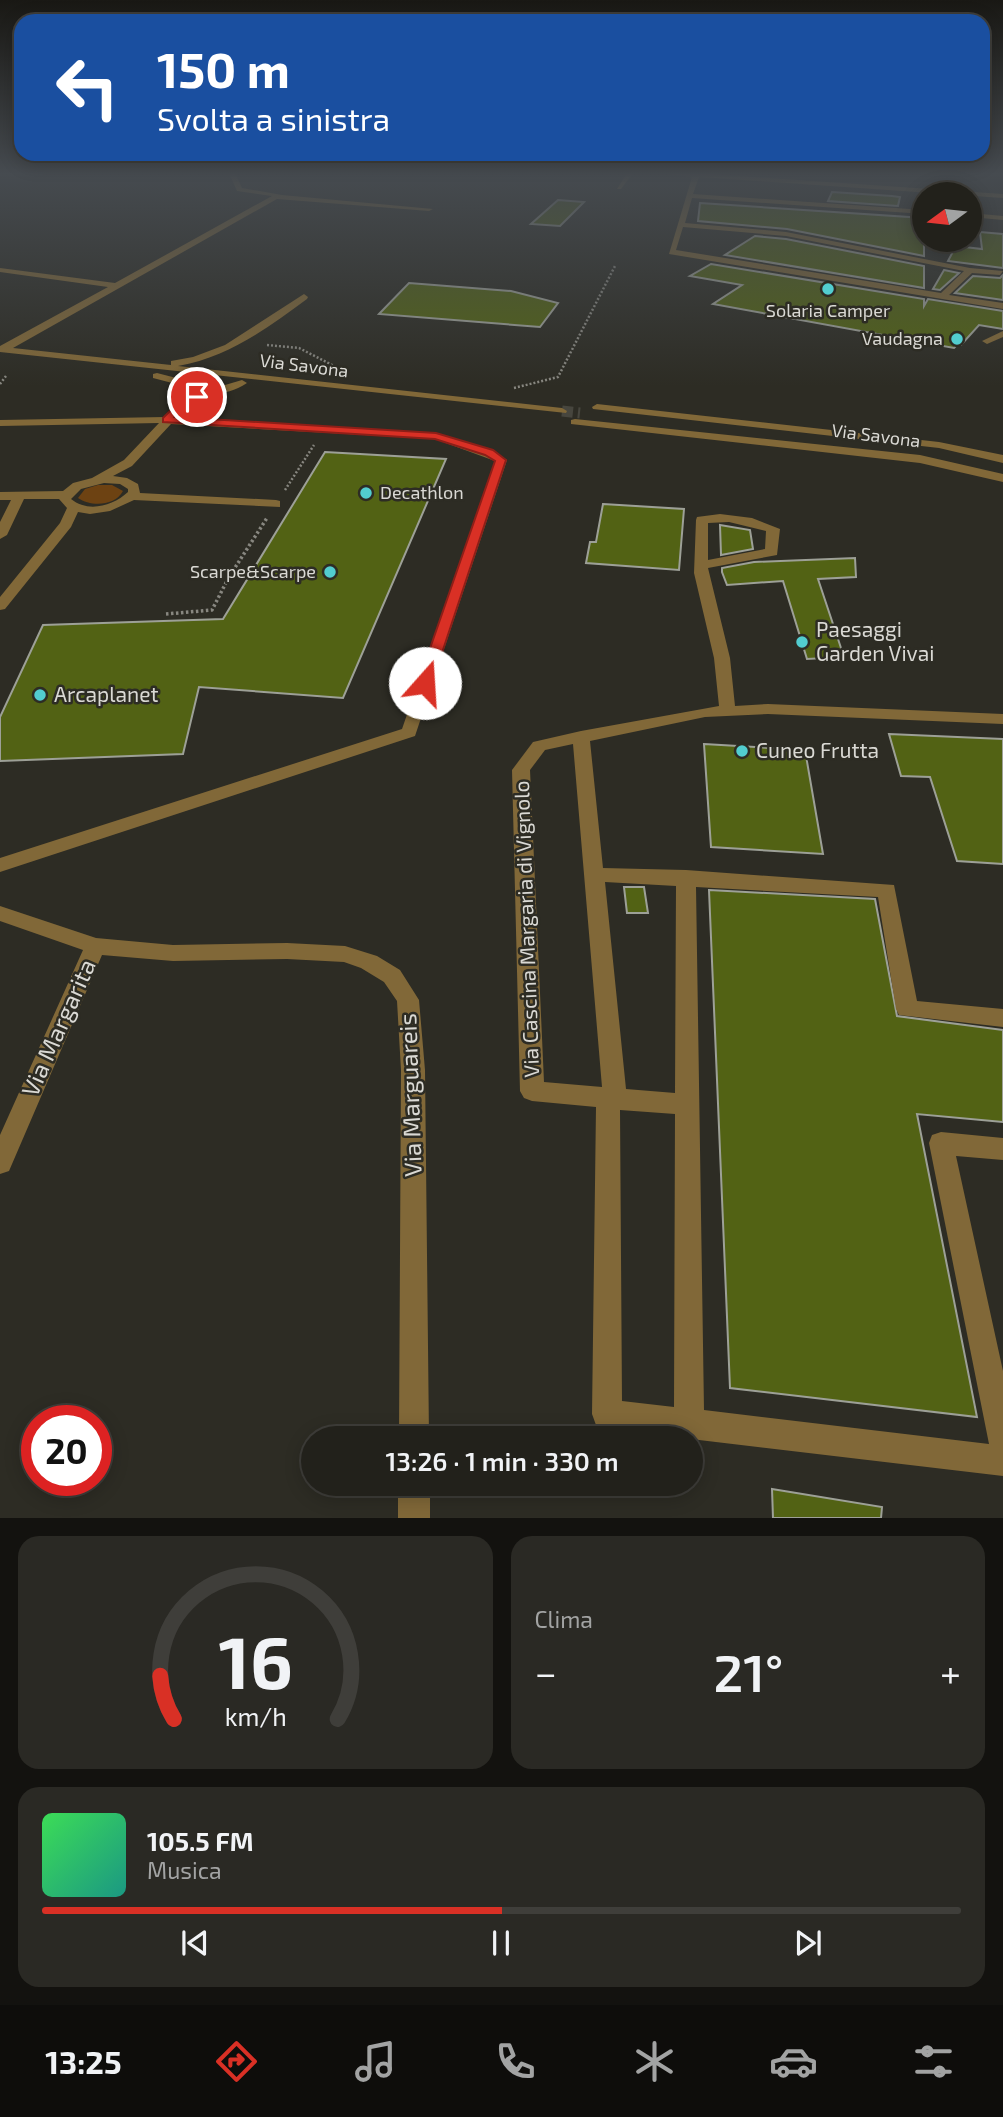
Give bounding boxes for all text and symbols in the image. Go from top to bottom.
text: 150 m [157,39,290,98]
icon: left [42,42,133,133]
text: Svolta a sinistra [157,99,390,137]
north arrow [912,182,982,252]
map controls [912,182,982,252]
marker: Solaria Camper [820,281,836,297]
place label: Solaria Camper [766,299,890,321]
place label: Vaudagna [862,327,943,349]
marker: Vaudagna [949,331,965,347]
street label: Via Savona [258,349,350,381]
pin [167,367,227,427]
icon: arrive [178,378,216,416]
street label: Via Savona [830,419,922,451]
place label: Decathlon [380,481,464,503]
marker: Decathlon [358,485,374,501]
place label: Scarpe&Scarpe [190,560,316,582]
marker: Scarpe&Scarpe [322,564,338,580]
place label: Paesaggi Garden Vivai [816,616,934,665]
marker: Paesaggi Garden Vivai [794,634,810,650]
position arrow [388,646,462,720]
place label: Arcaplanet [54,681,158,706]
marker: Arcaplanet [32,687,48,703]
place label: Cuneo Frutta [756,737,879,762]
marker: Cuneo Frutta [734,743,750,759]
street label: Via Cascina Margaria di Vignolo [508,780,543,1078]
street label: Via Margarita [14,954,101,1101]
street label: Via Marguareis [392,1013,427,1177]
speed limit sign: 20 [21,1405,112,1496]
text: 13:26 · 1 min · 330 m [386,1445,619,1476]
text: Clima [535,1605,593,1633]
text: 16 [218,1616,292,1704]
text: 21° [713,1640,783,1702]
text: − [535,1649,557,1695]
text: + [940,1649,961,1695]
text: km/h [224,1700,286,1730]
text: 105.5 FM [147,1825,254,1856]
text: Musica [147,1856,222,1884]
icon: previous [176,1924,214,1962]
icon: pause [482,1924,520,1962]
icon: next [789,1924,827,1962]
icon: directions [212,2037,261,2086]
icon: music [351,2037,400,2086]
icon: phone [491,2037,540,2086]
icon: climate [630,2037,679,2086]
icon: car [769,2037,818,2086]
icon: filters [909,2037,958,2086]
text: 13:25 [45,2042,122,2080]

